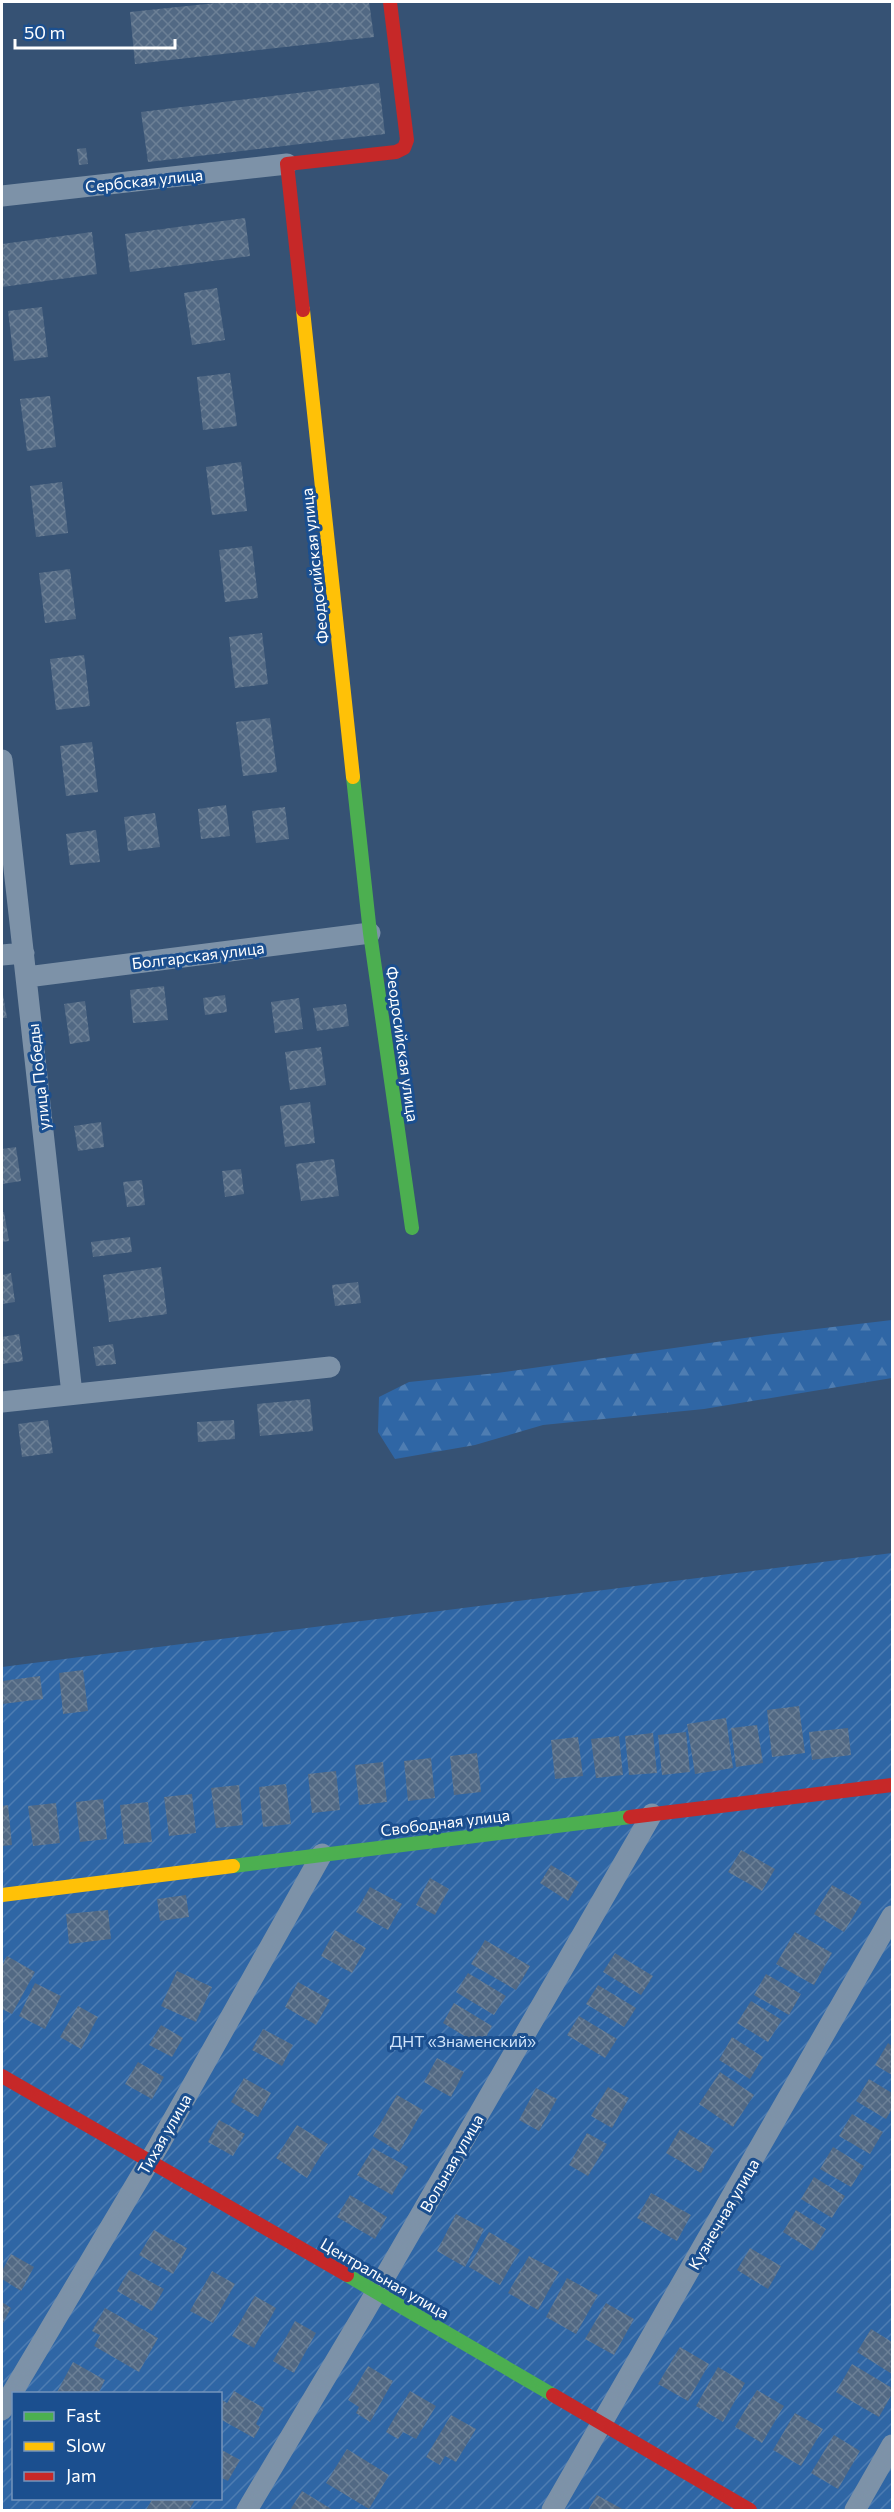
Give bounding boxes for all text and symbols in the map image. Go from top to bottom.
scale bar [15,12,176,50]
text: 50 m [24,21,65,43]
street label: Сербская улица [84,164,204,196]
street label: Феодосийская улица [296,487,332,645]
street label: Болгарская улица [131,937,265,973]
street label: Феодосийская улица [383,965,423,1123]
street label: улица Победы [23,1023,53,1131]
street label: Свободная улица [379,1805,511,1839]
park label: ДНТ «Знаменский» [390,2031,536,2050]
street label: Тихая улица [133,2090,195,2178]
street label: Вольная улица [415,2111,487,2215]
street label: Кузнечная улица [684,2155,762,2273]
street label: Центральная улица [317,2234,453,2322]
legend [12,2392,222,2500]
text: Fast [66,2404,101,2426]
text: Slow [66,2434,106,2456]
text: Jam [66,2464,96,2486]

